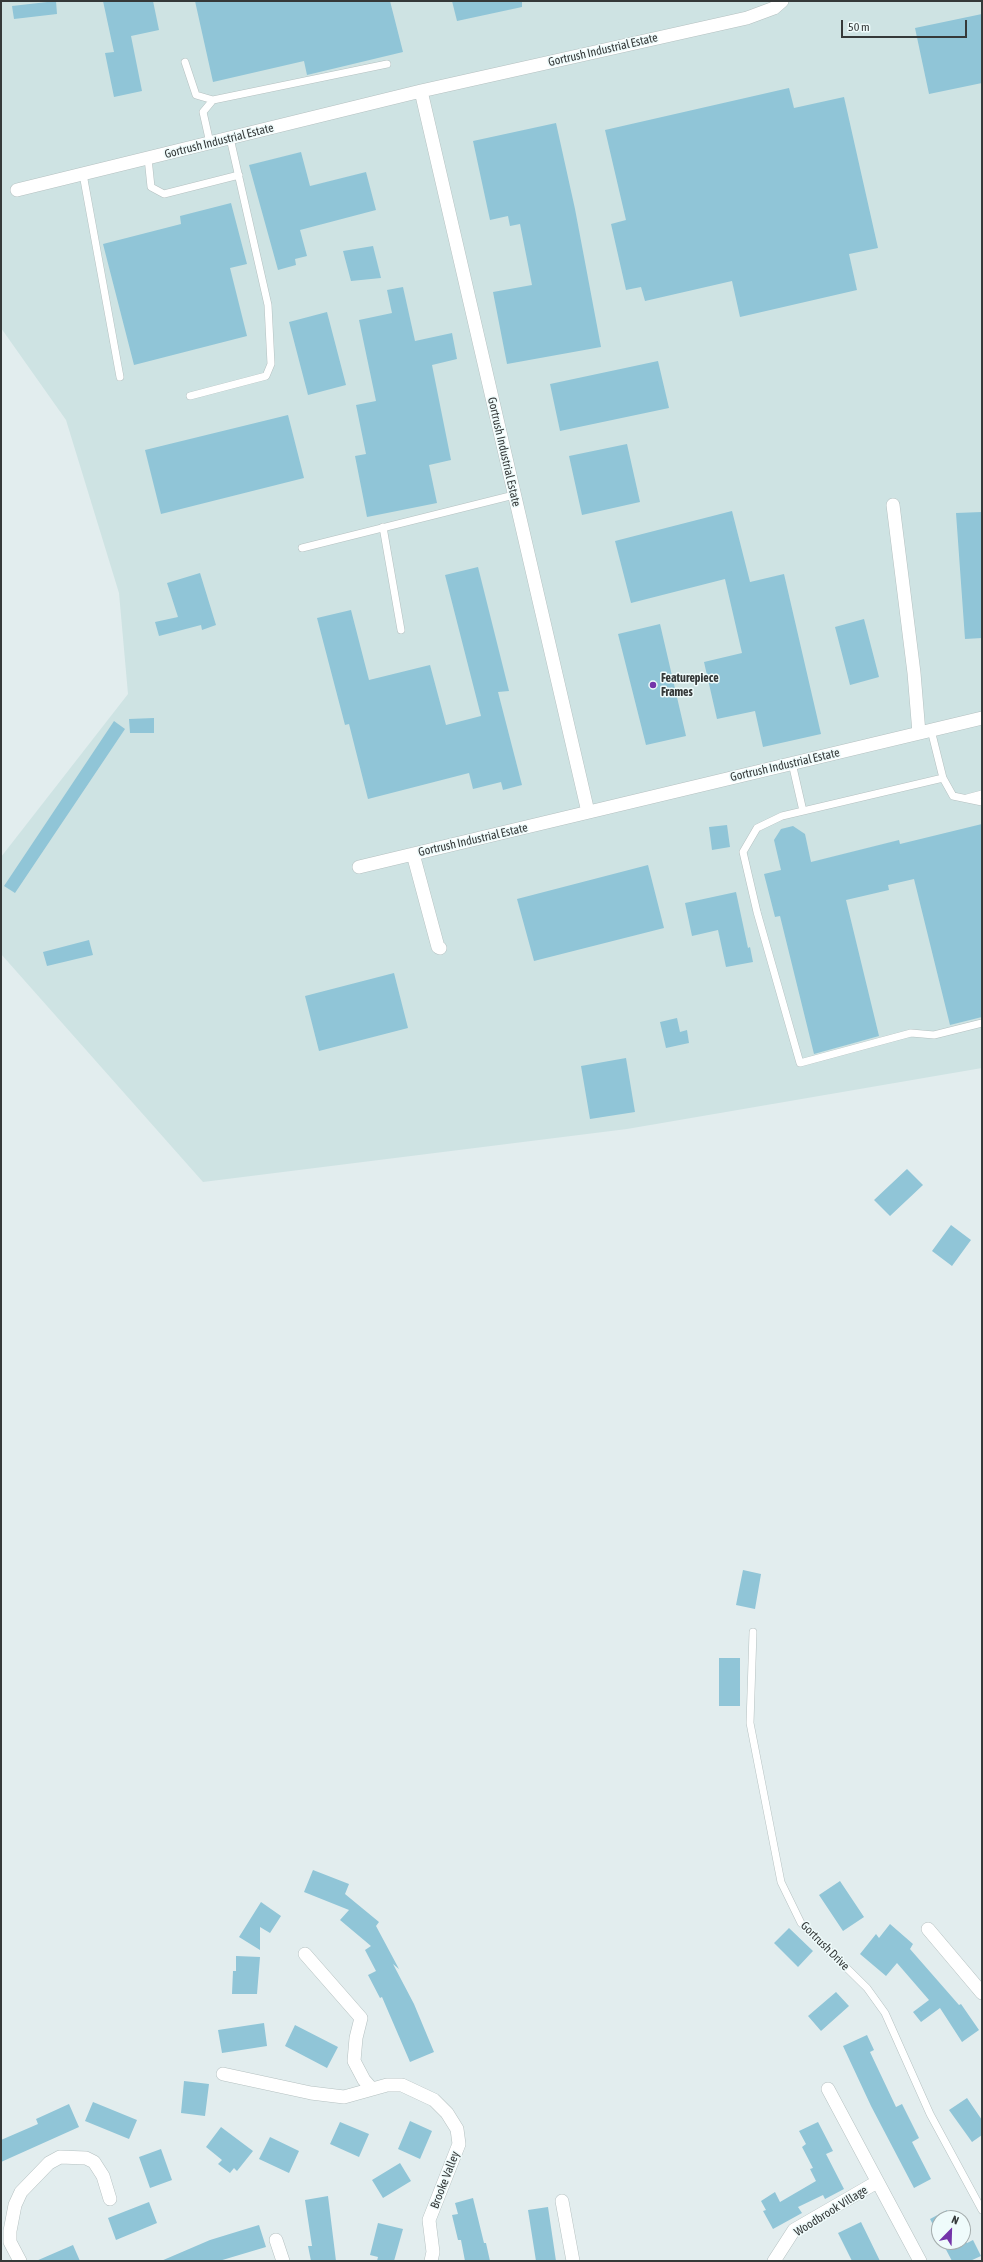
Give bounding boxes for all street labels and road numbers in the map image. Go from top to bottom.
street label: Gortrush Industrial Estate [547,30,659,70]
street label: Gortrush Industrial Estate [163,120,275,162]
street label: Gortrush Industrial Estate [484,396,524,508]
street label: Gortrush Industrial Estate [729,745,841,785]
street label: Gortrush Industrial Estate [417,820,529,860]
street label: Gortrush Drive [798,1919,852,1973]
street label: Brooke Valley [427,2149,463,2211]
street label: Woodbrook Village [792,2183,870,2239]

